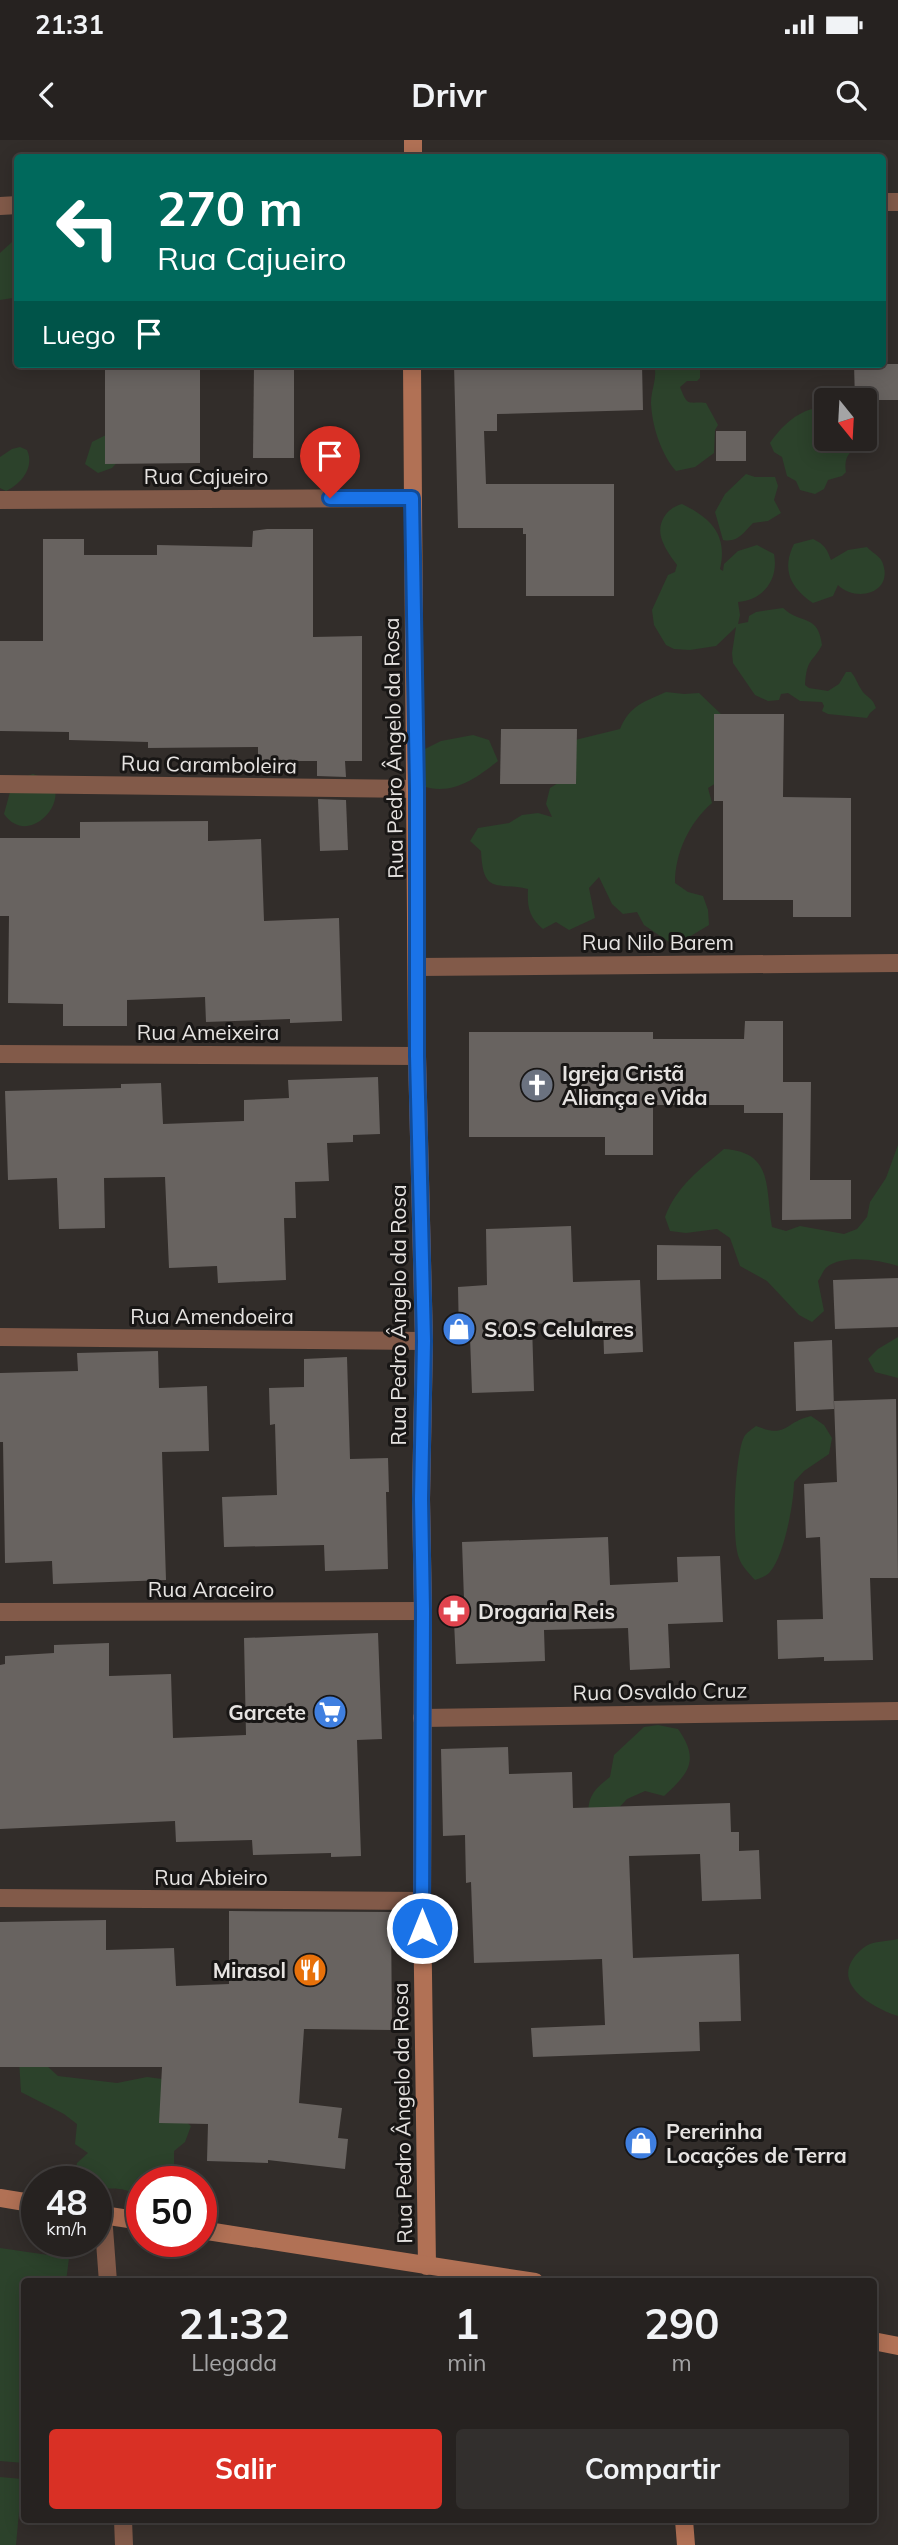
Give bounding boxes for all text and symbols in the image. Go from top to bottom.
text: 21:31 [35,8,104,41]
text: Drivr [411,75,487,115]
icon: back [28,76,66,114]
icon: search [832,76,870,114]
text: 270 m [157,177,303,238]
icon: left [42,182,133,273]
text: Rua Cajueiro [157,238,347,278]
icon: arrive [130,315,168,353]
text: Luego [42,318,116,351]
north arrow [814,388,877,452]
map controls [814,388,877,451]
pin [300,426,360,498]
icon: arrive [311,437,349,475]
street label: Rua Cajueiro [144,463,268,489]
street label: Rua Pedro Ângelo da Rosa [378,617,408,879]
street label: Rua Caramboleira [121,749,297,779]
street label: Rua Nilo Barem [582,929,734,955]
street label: Rua Ameixeira [137,1019,279,1045]
place label: Igreja Cristã Aliança e Vida [562,1060,708,1110]
church icon: Igreja Cristã Aliança e Vida [518,1066,556,1104]
street label: Rua Pedro Ângelo da Rosa [385,1184,411,1446]
street label: Rua Amendoeira [130,1303,294,1329]
shop icon: S.O.S Celulares [440,1310,478,1348]
place label: S.O.S Celulares [484,1316,634,1342]
street label: Rua Araceiro [148,1576,274,1602]
pharmacy icon: Drogaria Reis [435,1592,473,1630]
place label: Drogaria Reis [478,1598,615,1624]
street label: Rua Osvaldo Cruz [572,1676,748,1706]
supermarket icon: Garcete [311,1693,349,1731]
place label: Garcete [228,1699,306,1725]
street label: Rua Abieiro [154,1864,268,1890]
position arrow [385,1891,459,1965]
restaurant icon: Mirasol [291,1951,329,1989]
place label: Mirasol [213,1957,286,1983]
street label: Rua Pedro Ângelo da Rosa [387,1982,417,2244]
place label: Pererinha Locações de Terra [666,2118,847,2168]
shop icon: Pererinha Locações de Terra [622,2124,660,2162]
speed limit sign: 50 [126,2166,217,2257]
text: 48 [45,2180,88,2224]
text: km/h [46,2217,87,2240]
text: 21:32 [179,2297,290,2350]
text: 1 [454,2297,479,2350]
text: 290 [644,2297,719,2350]
text: Llegada [191,2348,277,2377]
text: min [447,2348,486,2377]
text: m [672,2348,692,2377]
button: Salir [49,2429,442,2509]
button: Compartir [456,2429,849,2509]

